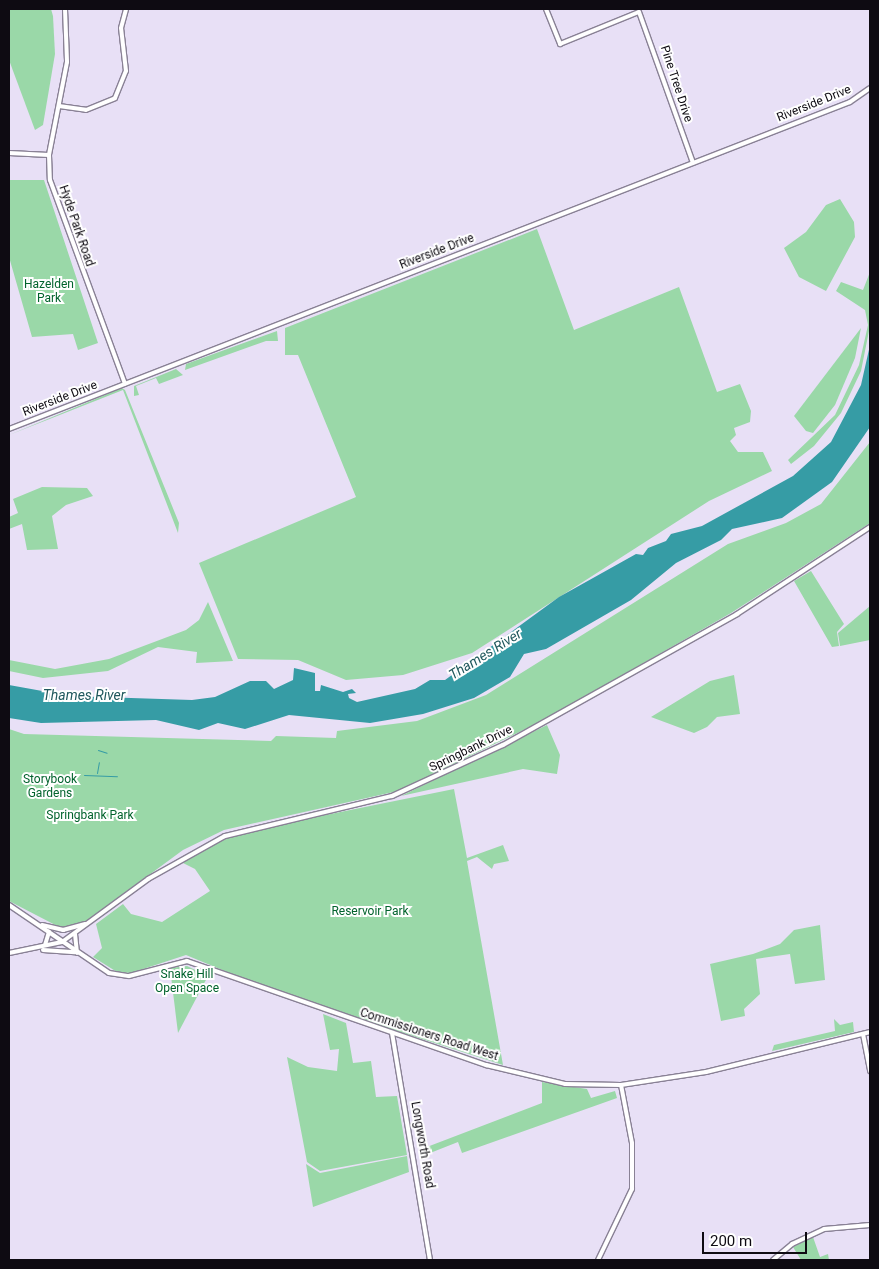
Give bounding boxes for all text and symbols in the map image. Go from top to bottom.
street label: Pine Tree Drive [657,44,695,124]
street label: Riverside Drive [775,83,853,125]
street label: Hyde Park Road [55,183,97,269]
street label: Riverside Drive [398,231,476,273]
park label: Hazelden Park [24,278,74,306]
street label: Riverside Drive [21,378,99,420]
water label: Thames River [446,625,524,683]
water label: Thames River [43,687,125,703]
street label: Springbank Drive [427,723,515,775]
park label: Storybook Gardens [23,773,77,801]
park label: Springbank Park [46,809,134,823]
park label: Reservoir Park [331,905,409,919]
park label: Snake Hill Open Space [155,968,219,996]
street label: Commissioners Road West [358,1006,500,1064]
street label: Longworth Road [407,1100,437,1190]
scale bar [704,1222,809,1254]
text: 200 m [710,1232,752,1250]

